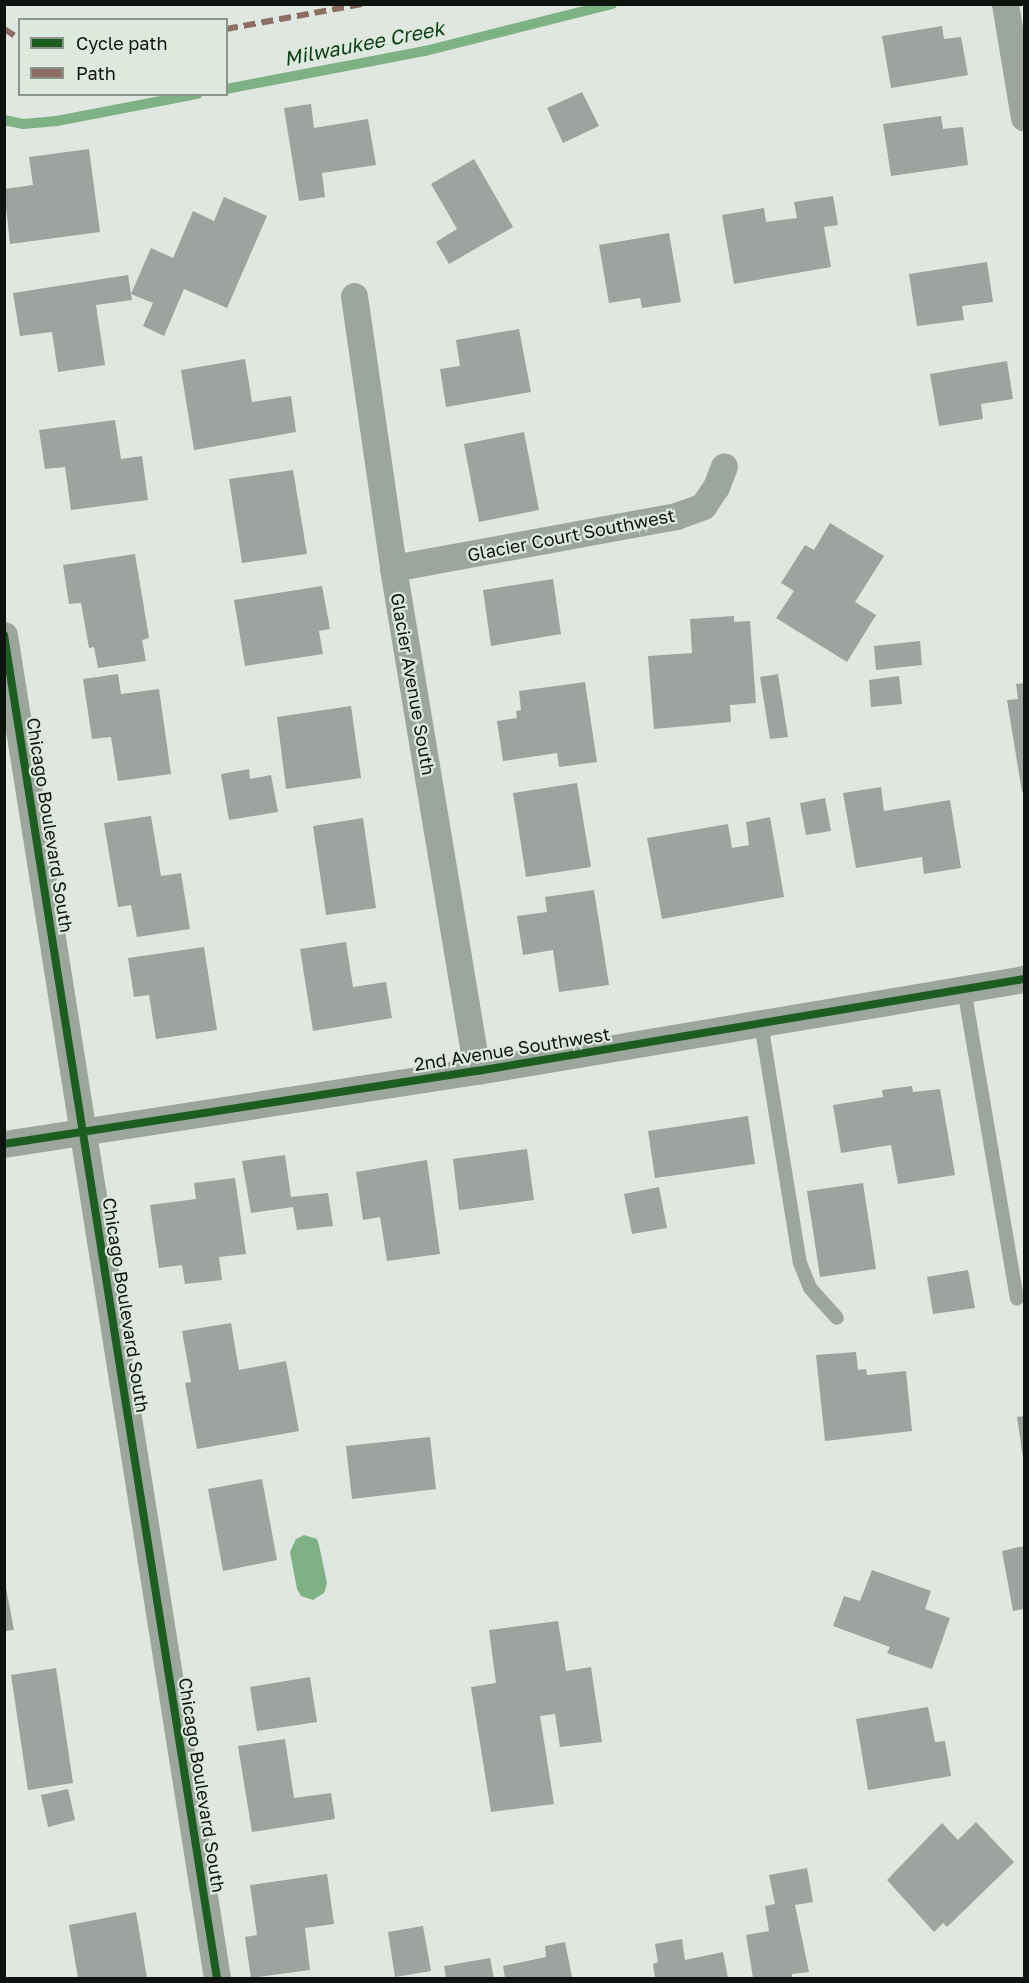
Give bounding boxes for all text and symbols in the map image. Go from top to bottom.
water label: Milwaukee Creek [282,16,446,70]
legend [18,18,228,96]
text: Cycle path [76,32,168,54]
text: Path [76,62,116,84]
street label: Glacier Court Southwest [465,504,677,566]
street label: Glacier Avenue South [386,591,440,777]
street label: Chicago Boulevard South [22,716,78,934]
street label: 2nd Avenue Southwest [413,1023,611,1075]
street label: Chicago Boulevard South [98,1196,154,1414]
street label: Chicago Boulevard South [174,1676,230,1894]

